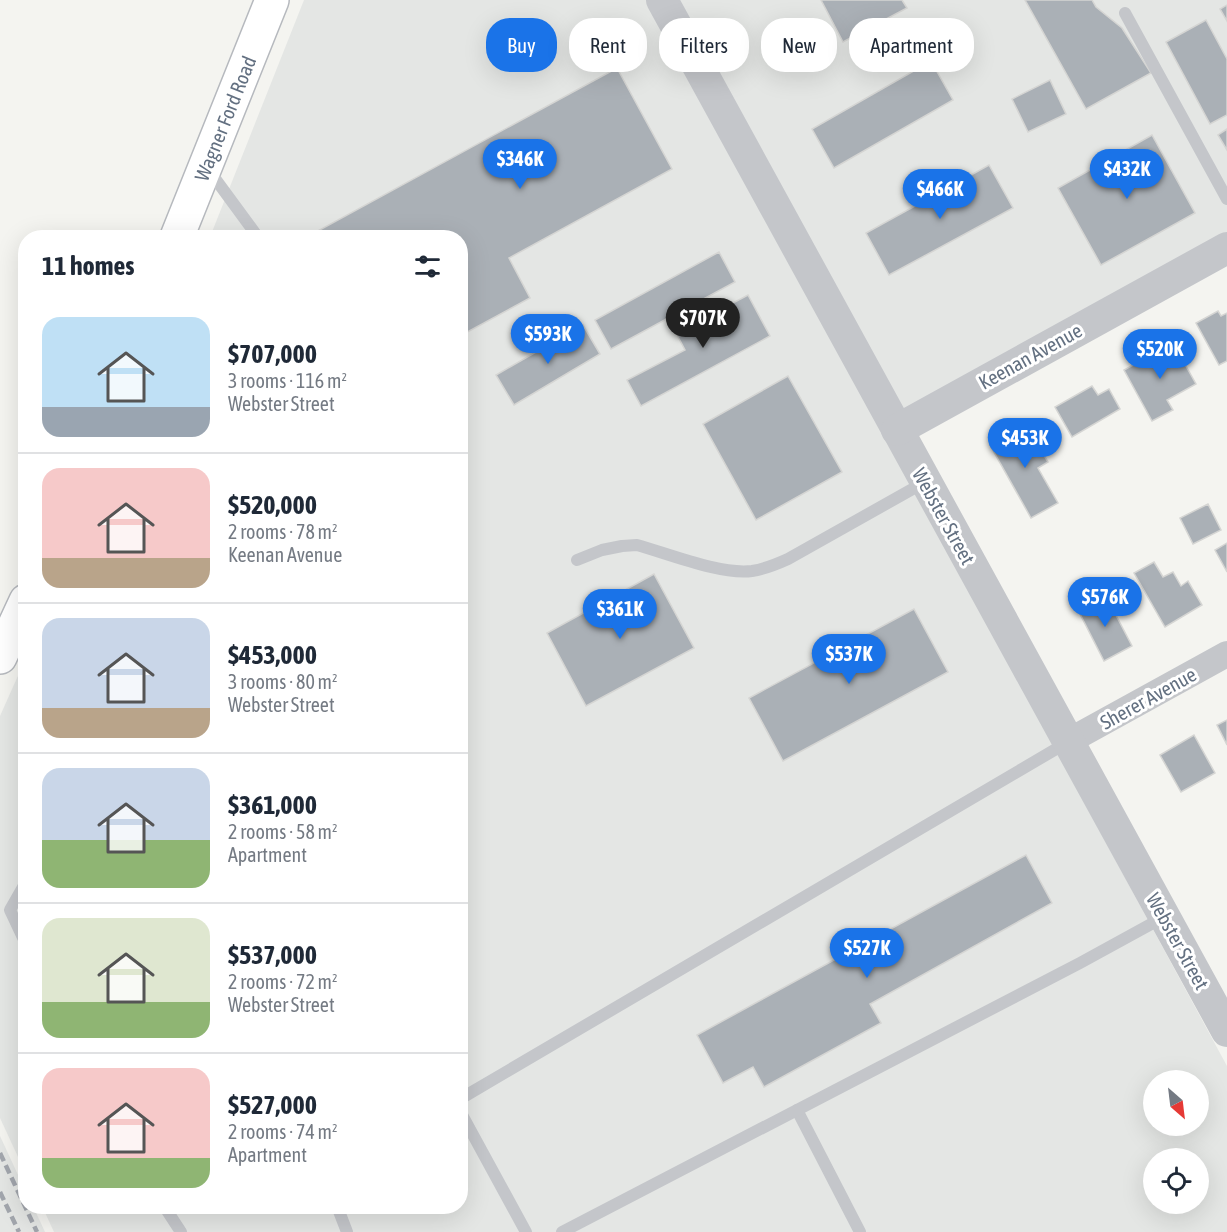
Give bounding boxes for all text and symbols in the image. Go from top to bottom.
chip: Buy [486,18,557,72]
chip: Rent [569,18,647,72]
chip: Filters [659,18,749,72]
chip: New [761,18,837,72]
chip: Apartment [849,18,974,72]
street label: Wagner Ford Road [189,52,260,184]
pin: $346K [478,139,562,190]
text: $346K [497,147,543,170]
pin: $432K [1085,149,1169,200]
text: $432K [1104,157,1150,180]
pin: $466K [898,169,982,220]
text: $466K [917,177,963,200]
icon: filters [411,250,444,283]
text: 11 homes [42,251,135,281]
pin: $707K [661,298,745,349]
text: $707K [680,306,726,329]
pin: $593K [506,314,590,365]
street label: Keenan Avenue [974,318,1086,394]
text: $593K [525,322,571,345]
pin: $520K [1118,329,1202,380]
text: $520K [1137,337,1183,360]
text: $707,000 [228,339,317,369]
icon: home [90,341,162,413]
text: 3 rooms · 116 m² [228,369,347,392]
text: Webster Street [228,392,335,415]
pin: $453K [983,418,1067,469]
text: $453K [1002,426,1048,449]
street label: Webster Street [908,464,980,568]
text: $520,000 [228,490,317,520]
icon: home [90,492,162,564]
text: 2 rooms · 78 m² [228,520,338,543]
text: Keenan Avenue [228,543,342,566]
pin: $576K [1063,577,1147,628]
text: $576K [1082,585,1128,608]
pin: $361K [578,589,662,640]
text: $361K [597,597,643,620]
pin: $537K [807,634,891,685]
text: $453,000 [228,640,317,670]
icon: home [90,642,162,714]
text: $537K [826,642,872,665]
street label: Sherer Avenue [1096,662,1200,734]
text: 3 rooms · 80 m² [228,670,338,693]
text: Webster Street [228,693,335,716]
text: $361,000 [228,790,317,820]
icon: home [90,792,162,864]
text: 2 rooms · 58 m² [228,820,338,843]
text: Apartment [228,843,307,866]
street label: Webster Street [1142,889,1214,993]
pin: $527K [825,928,909,979]
text: $527K [844,936,890,959]
text: $537,000 [228,940,317,970]
icon: home [90,942,162,1014]
text: 2 rooms · 72 m² [228,970,338,993]
text: Webster Street [228,993,335,1016]
north arrow [1143,1070,1209,1136]
map controls [1143,1070,1209,1214]
text: $527,000 [228,1090,317,1120]
icon: home [90,1092,162,1164]
text: 2 rooms · 74 m² [228,1120,338,1143]
text: Apartment [228,1143,307,1166]
button: locate [1143,1148,1209,1214]

